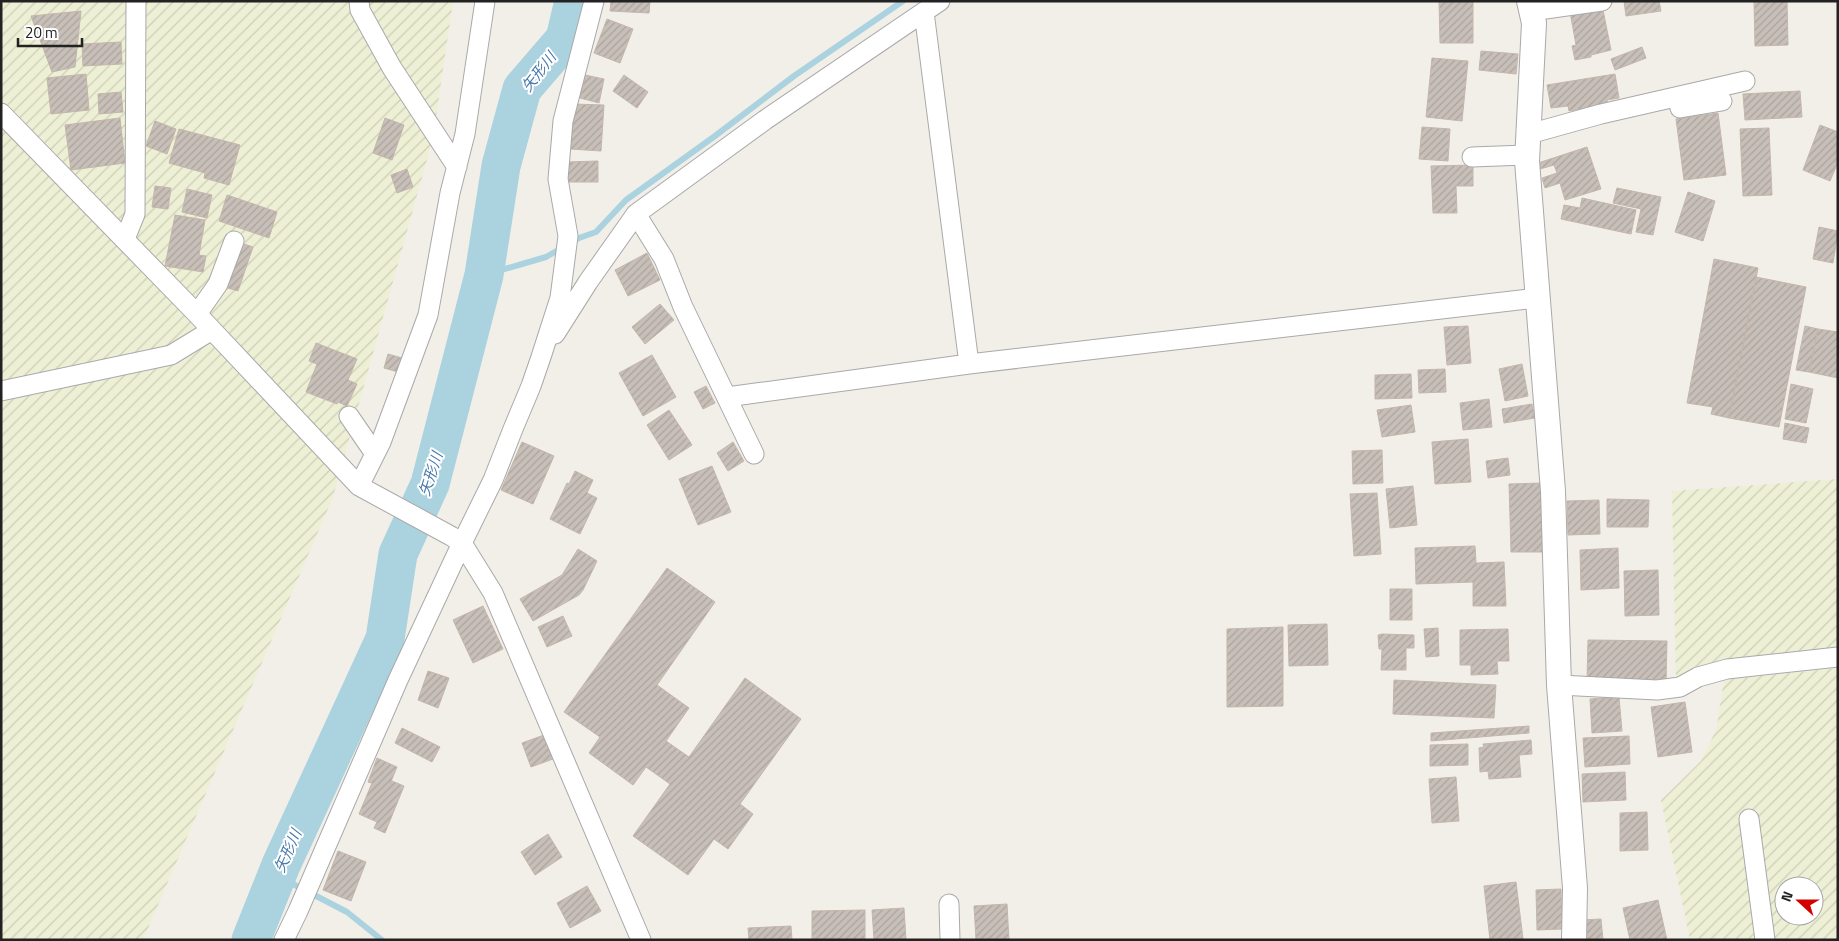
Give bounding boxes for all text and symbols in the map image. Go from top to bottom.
scale bar [18,15,81,47]
text: 20 m [25,21,58,44]
water label: 矢形川 [516,45,563,97]
water label: 矢形川 [413,447,449,499]
water label: 矢形川 [268,824,308,876]
north arrow [1774,876,1824,926]
text: N [1775,888,1798,904]

